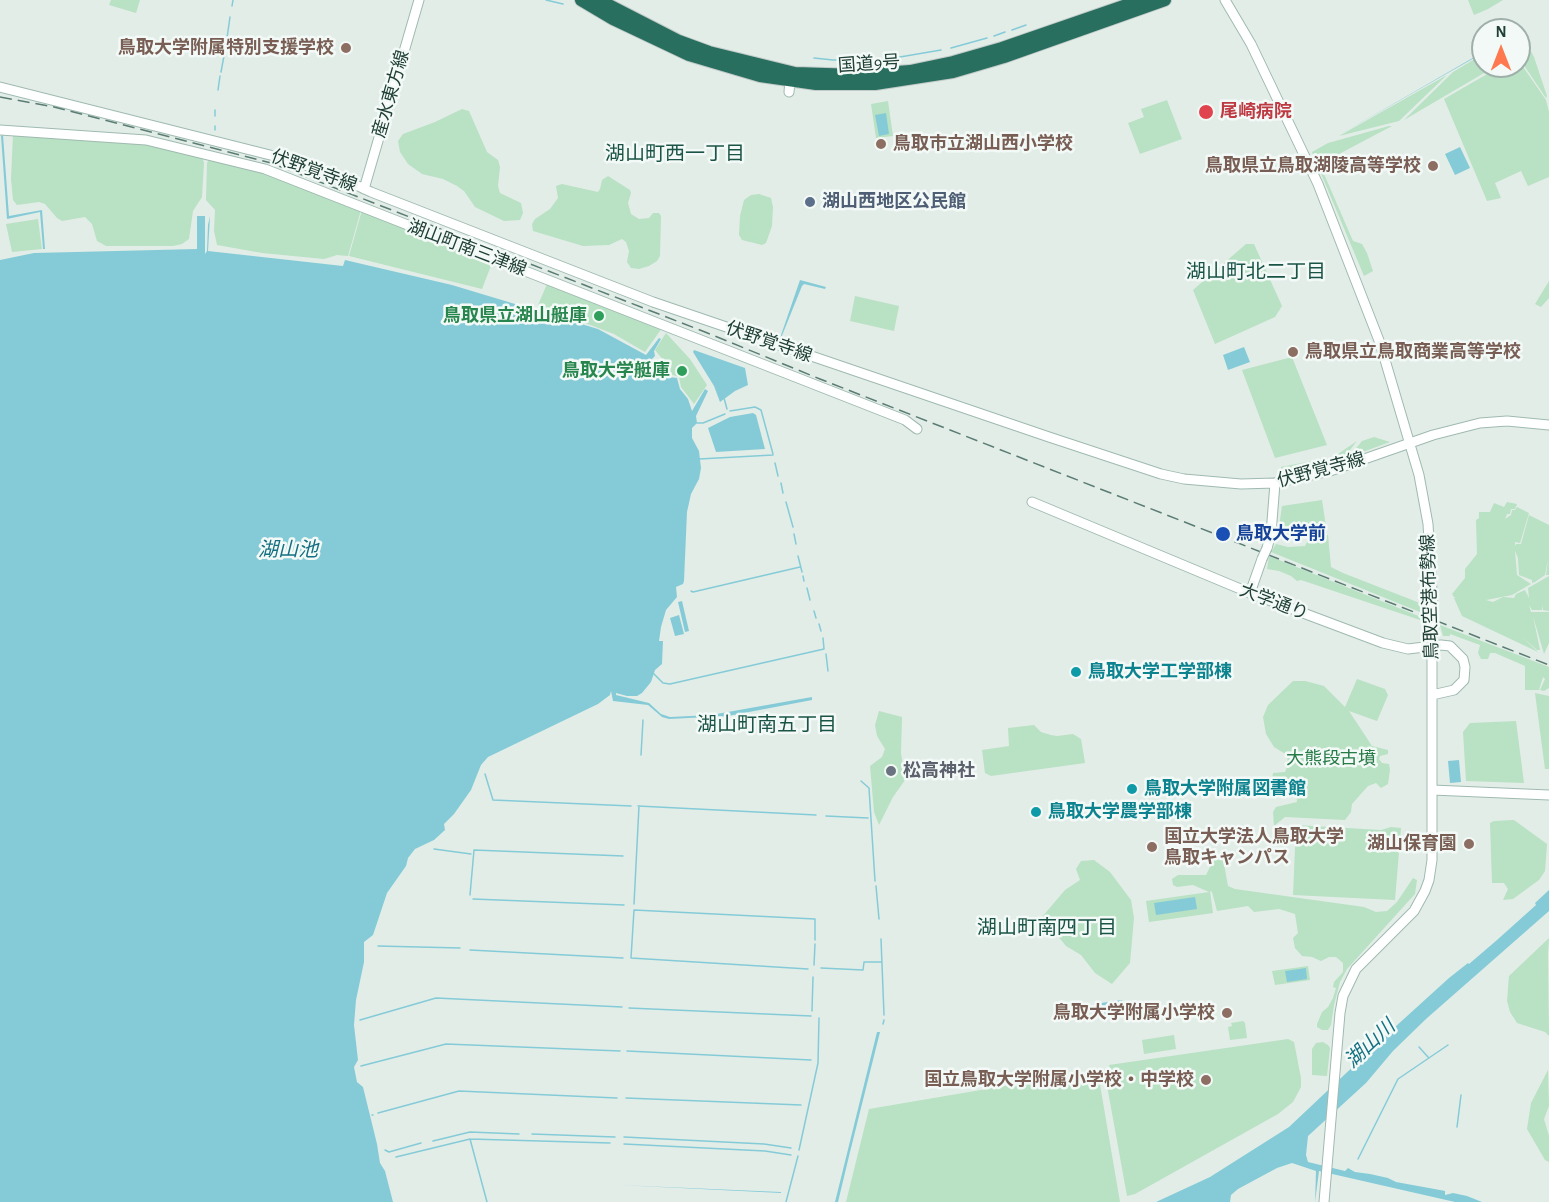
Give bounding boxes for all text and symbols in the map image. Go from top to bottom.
north arrow [1471,18,1531,78]
text: N [1495,24,1507,40]
place label: 鳥取大学附属特別支援学校 [118,37,334,59]
marker: 鳥取大学附属特別支援学校 [339,41,353,55]
street label: 産水東方線 [368,48,414,140]
street label: 国道9号 [837,51,901,77]
place label: 尾崎病院 [1220,101,1292,123]
marker: 尾崎病院 [1197,103,1215,121]
place label: 鳥取市立湖山西小学校 [893,133,1073,155]
marker: 鳥取市立湖山西小学校 [874,137,888,151]
district label: 湖山町西一丁目 [605,142,745,166]
street label: 伏野覚寺線 [268,145,360,197]
place label: 鳥取県立鳥取湖陵高等学校 [1205,155,1421,177]
marker: 鳥取県立鳥取湖陵高等学校 [1426,159,1440,173]
place label: 湖山西地区公民館 [822,191,966,213]
marker: 湖山西地区公民館 [803,195,817,209]
street label: 湖山町南三津線 [404,215,530,281]
district label: 湖山町北二丁目 [1186,260,1326,284]
place label: 鳥取県立湖山艇庫 [443,305,587,327]
marker: 鳥取県立湖山艇庫 [592,309,606,323]
street label: 伏野覚寺線 [723,317,815,367]
place label: 鳥取県立鳥取商業高等学校 [1305,341,1521,363]
marker: 鳥取県立鳥取商業高等学校 [1286,345,1300,359]
place label: 鳥取大学艇庫 [562,360,670,382]
marker: 鳥取大学艇庫 [675,364,689,378]
street label: 伏野覚寺線 [1275,448,1367,492]
place label: 鳥取大学前 [1236,523,1326,545]
marker: 鳥取大学前 [1214,525,1232,543]
street label: 鳥取空港布勢線 [1417,534,1443,660]
water label: 湖山池 [258,538,318,562]
street label: 大学通り [1237,579,1311,625]
place label: 鳥取大学工学部棟 [1088,661,1232,683]
marker: 鳥取大学工学部棟 [1069,665,1083,679]
district label: 湖山町南五丁目 [697,713,837,737]
park label: 大熊段古墳 [1286,748,1376,770]
place label: 松高神社 [903,760,975,782]
marker: 松高神社 [884,764,898,778]
place label: 鳥取大学附属図書館 [1144,778,1306,800]
marker: 鳥取大学附属図書館 [1125,782,1139,796]
place label: 鳥取大学農学部棟 [1048,801,1192,823]
marker: 鳥取大学農学部棟 [1029,805,1043,819]
place label: 国立大学法人鳥取大学 鳥取キャンパス [1164,826,1344,868]
place label: 湖山保育園 [1367,833,1457,855]
marker: 湖山保育園 [1462,837,1476,851]
marker: 国立大学法人鳥取大学 鳥取キャンパス [1145,840,1159,854]
district label: 湖山町南四丁目 [977,916,1117,940]
place label: 鳥取大学附属小学校 [1053,1002,1215,1024]
marker: 鳥取大学附属小学校 [1220,1006,1234,1020]
water label: 湖山川 [1340,1015,1400,1073]
place label: 国立鳥取大学附属小学校・中学校 [924,1069,1194,1091]
marker: 国立鳥取大学附属小学校・中学校 [1199,1073,1213,1087]

